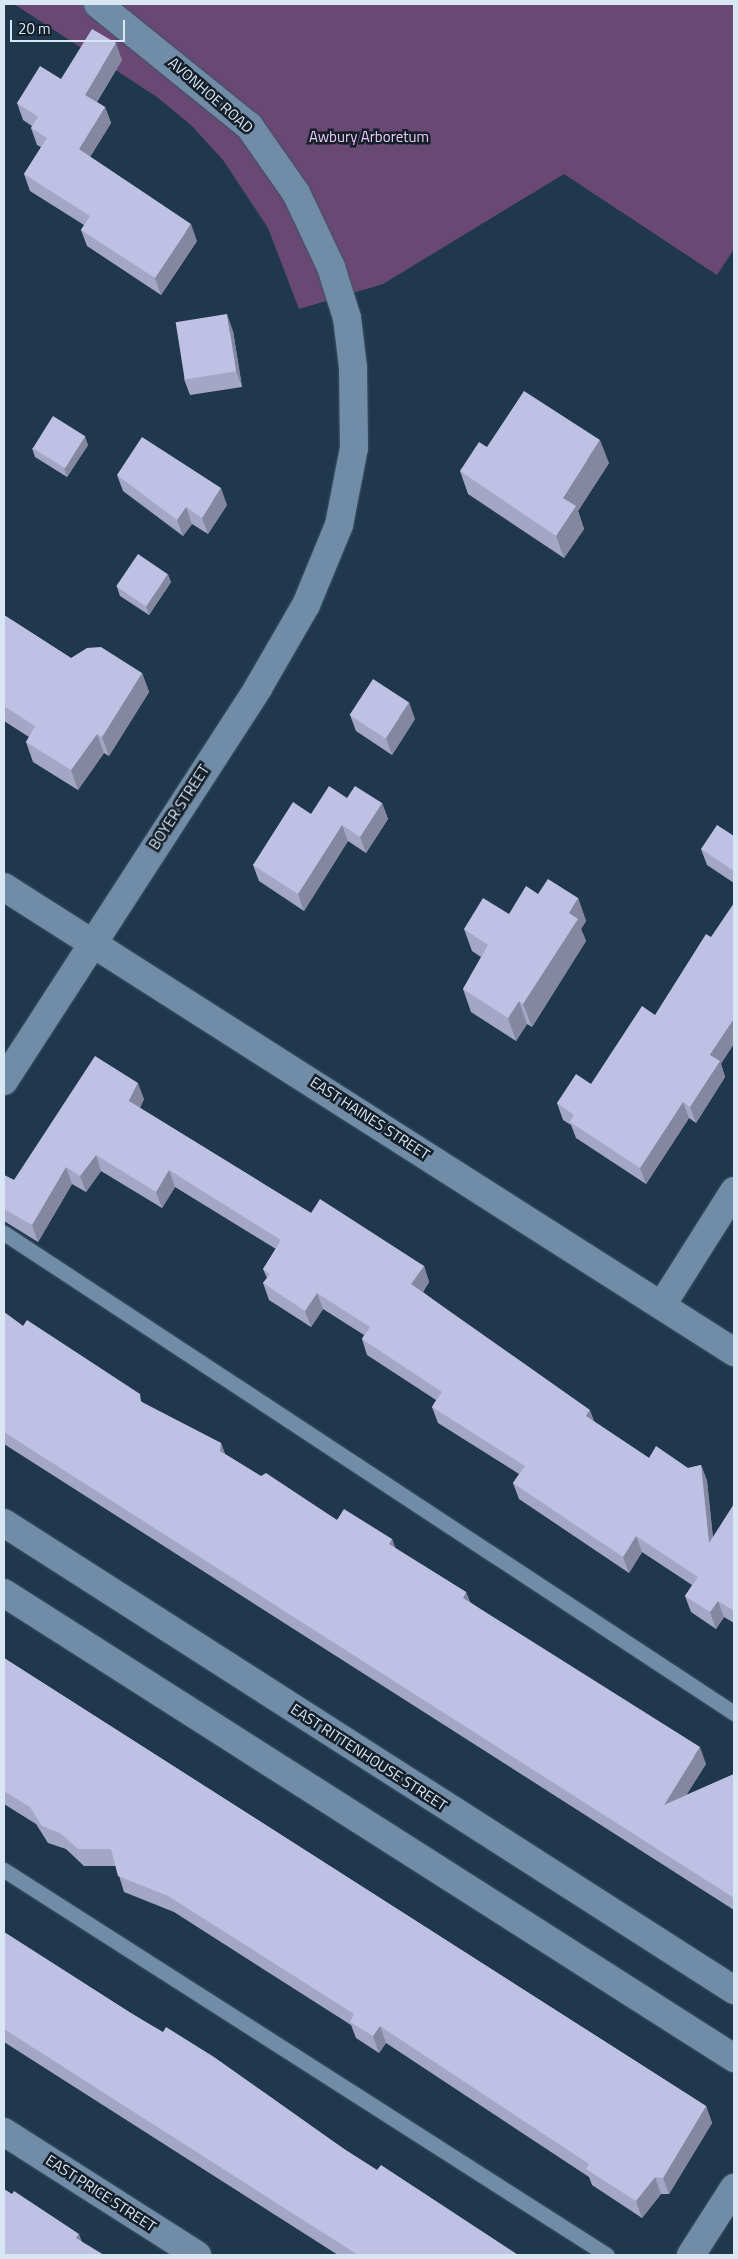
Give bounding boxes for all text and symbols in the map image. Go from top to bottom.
scale bar [12,10,128,42]
text: 20 m [18,17,51,40]
street label: AVONHOE ROAD [165,53,257,137]
park label: Awbury Arboretum [309,128,429,146]
street label: BOYER STREET [145,761,213,853]
street label: EAST HAINES STREET [307,1073,433,1163]
street label: EAST RITTENHOUSE STREET [287,1700,451,1814]
street label: EAST PRICE STREET [43,2151,159,2235]

